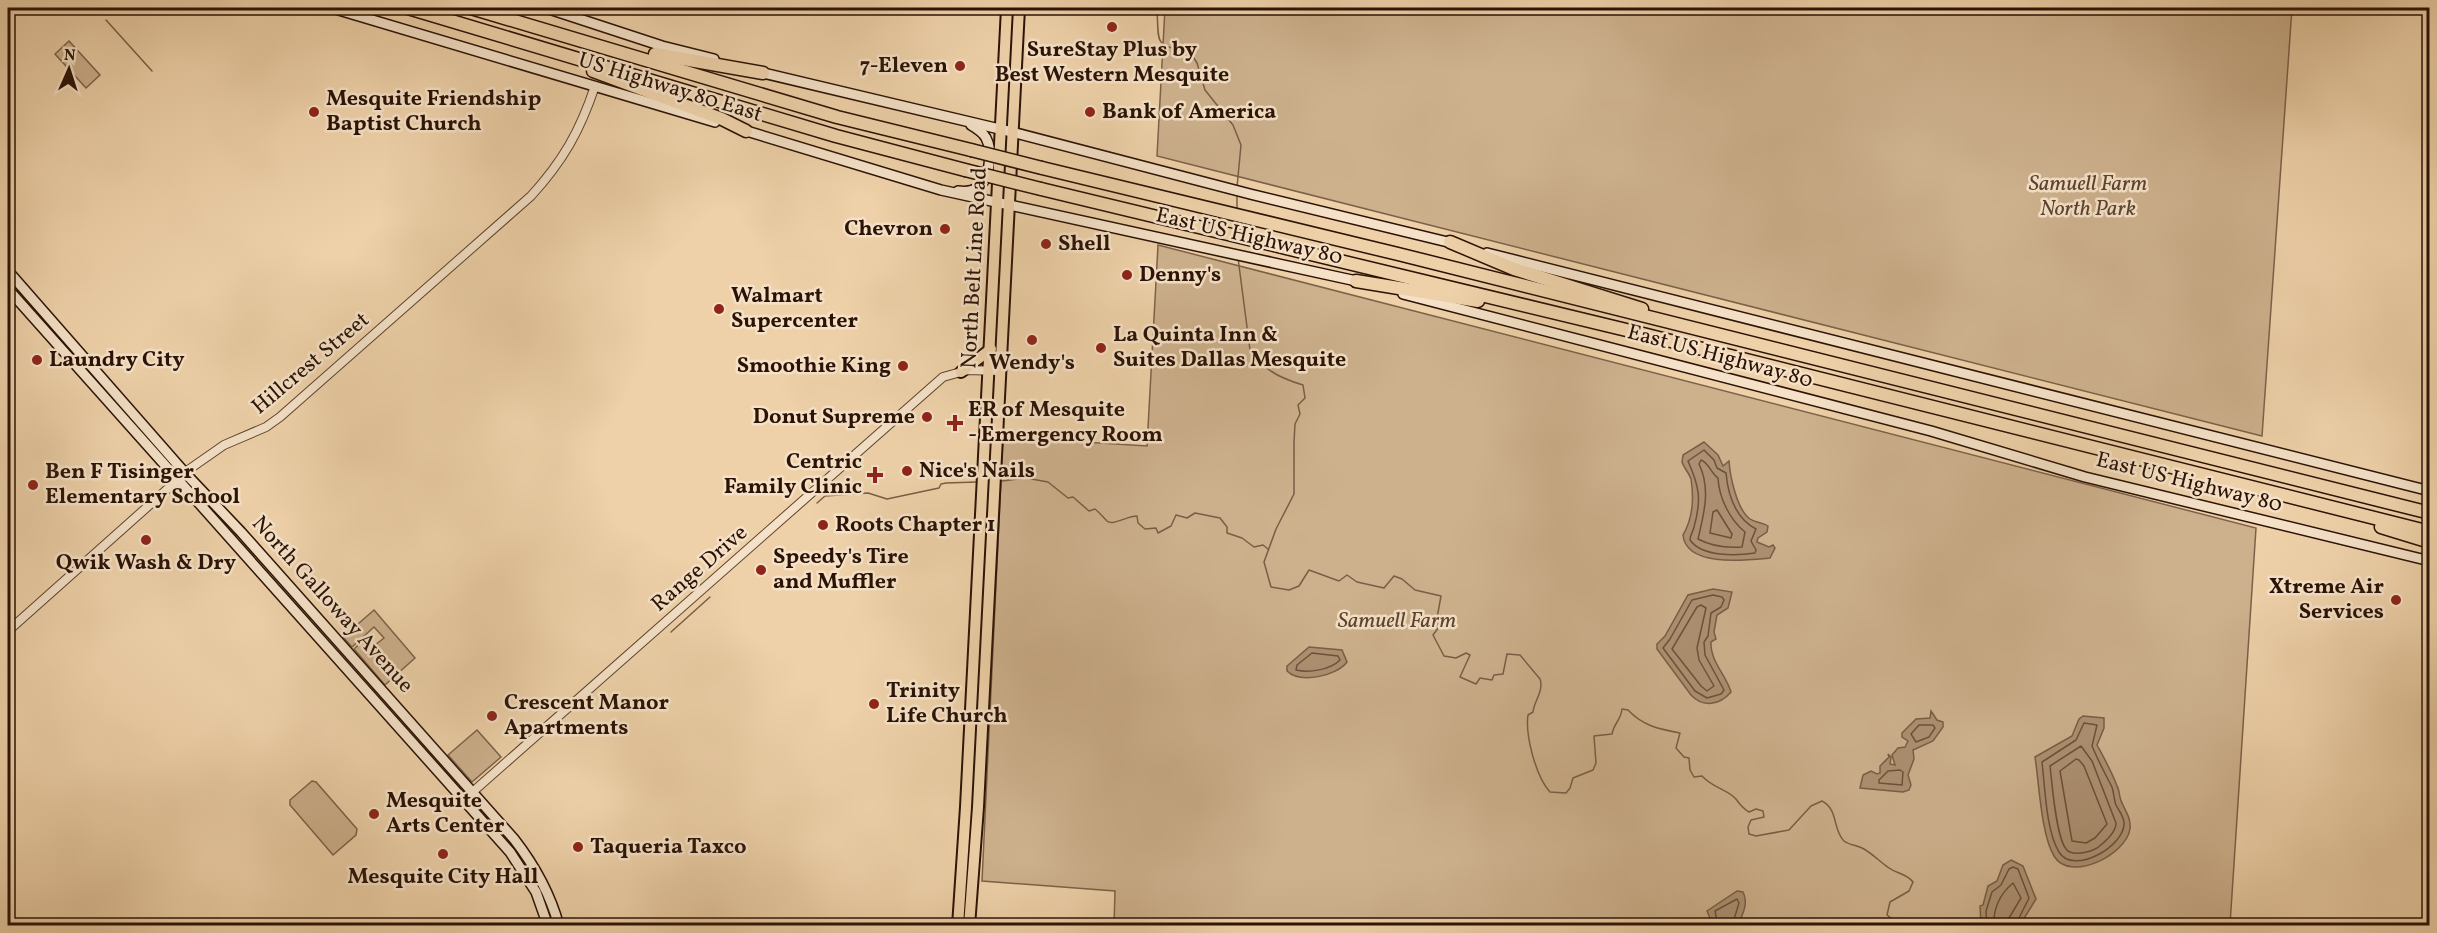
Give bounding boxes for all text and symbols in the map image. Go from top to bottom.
marker: SureStay Plus by Best Western Mesquite [1105,20,1119,34]
place label: SureStay Plus by Best Western Mesquite [995,35,1229,91]
north arrow [39,39,99,99]
text: N [63,45,76,67]
street label: US Highway 80 East [574,45,766,131]
place label: 7-Eleven [860,51,948,82]
marker: 7-Eleven [953,59,967,73]
place label: Mesquite Friendship Baptist Church [326,84,541,140]
place label: Bank of America [1102,97,1276,128]
marker: Mesquite Friendship Baptist Church [307,105,321,119]
marker: Bank of America [1083,105,1097,119]
street label: North Belt Line Road [954,166,996,370]
park label: Samuell Farm North Park [2029,169,2147,225]
street label: East US Highway 80 [1152,200,1346,274]
place label: Chevron [844,214,933,245]
marker: Chevron [938,222,952,236]
place label: Shell [1058,229,1110,260]
marker: Shell [1039,237,1053,251]
place label: Denny's [1139,260,1221,291]
marker: Denny's [1120,268,1134,282]
place label: Walmart Supercenter [731,281,858,337]
marker: Walmart Supercenter [712,302,726,316]
street label: Hillcrest Street [245,305,377,422]
street label: East US Highway 80 [1624,317,1816,397]
place label: La Quinta Inn & Suites Dallas Mesquite [1113,320,1346,376]
marker: Wendy's [1025,333,1039,347]
marker: La Quinta Inn & Suites Dallas Mesquite [1094,341,1108,355]
place label: Laundry City [49,345,185,376]
place label: Wendy's [989,348,1075,379]
place label: Smoothie King [737,351,891,382]
marker: Laundry City [30,353,44,367]
marker: Smoothie King [896,359,910,373]
place label: ER of Mesquite - Emergency Room [968,395,1163,451]
place label: Donut Supreme [753,402,915,433]
marker: Donut Supreme [920,410,934,424]
marker: ER of Mesquite - Emergency Room [946,414,964,432]
street label: East US Highway 80 [2093,445,2285,521]
place label: Centric Family Clinic [724,447,862,503]
place label: Nice's Nails [919,456,1035,487]
place label: Ben F Tisinger Elementary School [45,457,240,513]
marker: Nice's Nails [900,464,914,478]
marker: Centric Family Clinic [866,466,884,484]
marker: Ben F Tisinger Elementary School [26,478,40,492]
street label: North Galloway Avenue [244,510,420,700]
place label: Roots Chapter 1 [835,510,996,541]
street label: Range Drive [645,518,755,620]
marker: Roots Chapter 1 [816,518,830,532]
marker: Qwik Wash & Dry [139,533,153,547]
place label: Speedy's Tire and Muffler [773,542,909,598]
place label: Qwik Wash & Dry [56,548,237,579]
marker: Speedy's Tire and Muffler [754,563,768,577]
place label: Xtreme Air Services [2269,572,2385,628]
marker: Xtreme Air Services [2389,593,2403,607]
park label: Samuell Farm [1338,606,1456,637]
place label: Trinity Life Church [886,676,1008,732]
place label: Crescent Manor Apartments [504,688,669,744]
marker: Trinity Life Church [867,697,881,711]
marker: Crescent Manor Apartments [485,709,499,723]
place label: Mesquite Arts Center [386,786,505,842]
marker: Mesquite Arts Center [367,807,381,821]
place label: Taqueria Taxco [590,832,747,863]
marker: Taqueria Taxco [571,840,585,854]
marker: Mesquite City Hall [436,847,450,861]
place label: Mesquite City Hall [347,862,539,893]

